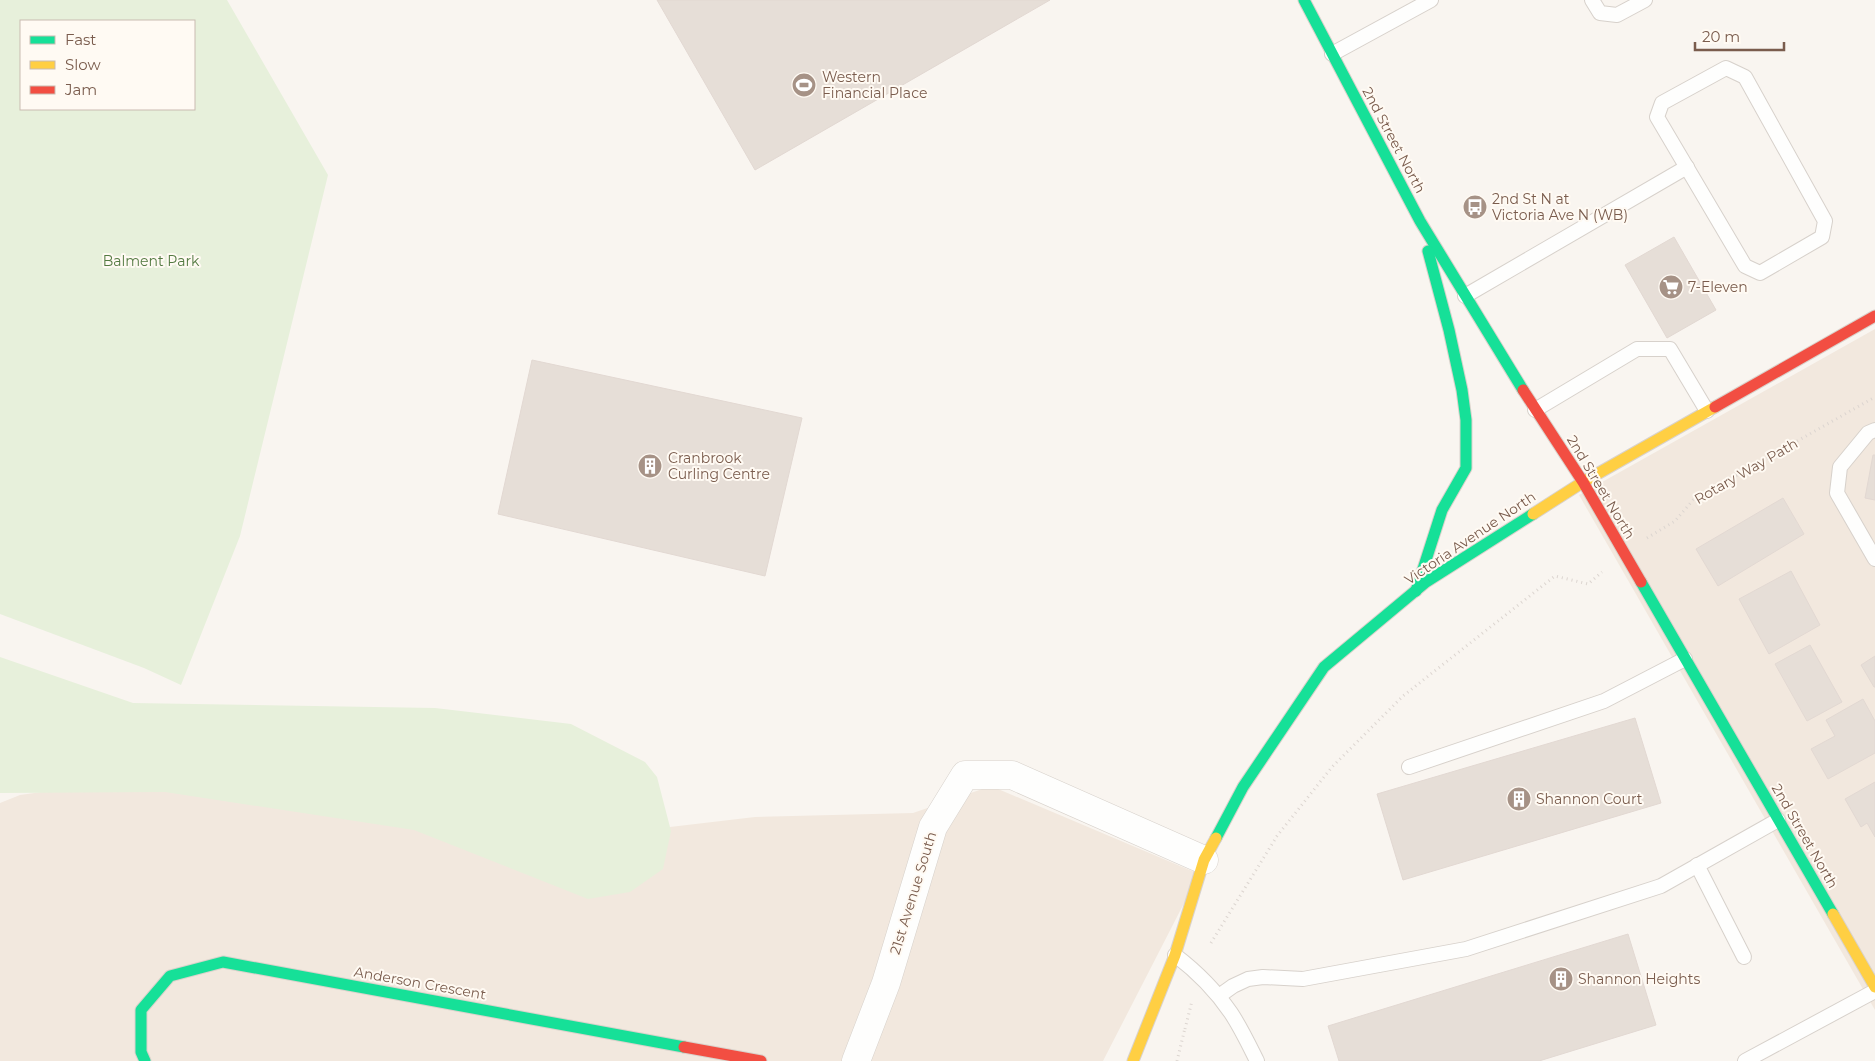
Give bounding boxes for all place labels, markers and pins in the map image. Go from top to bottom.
place label: Western Financial Place [822,68,927,102]
sports icon: Western Financial Place [791,72,817,98]
place label: 2nd St N at Victoria Ave N (WB) [1492,190,1628,224]
bus stop icon: 2nd St N at Victoria Ave N (WB) [1462,194,1488,220]
supermarket icon: 7-Eleven [1658,274,1684,300]
place label: 7-Eleven [1688,278,1748,296]
place label: Cranbrook Curling Centre [668,449,770,483]
building icon: Cranbrook Curling Centre [637,453,663,479]
building icon: Shannon Court [1506,786,1532,812]
place label: Shannon Court [1536,790,1643,808]
building icon: Shannon Heights [1548,966,1574,992]
place label: Shannon Heights [1578,970,1701,988]

